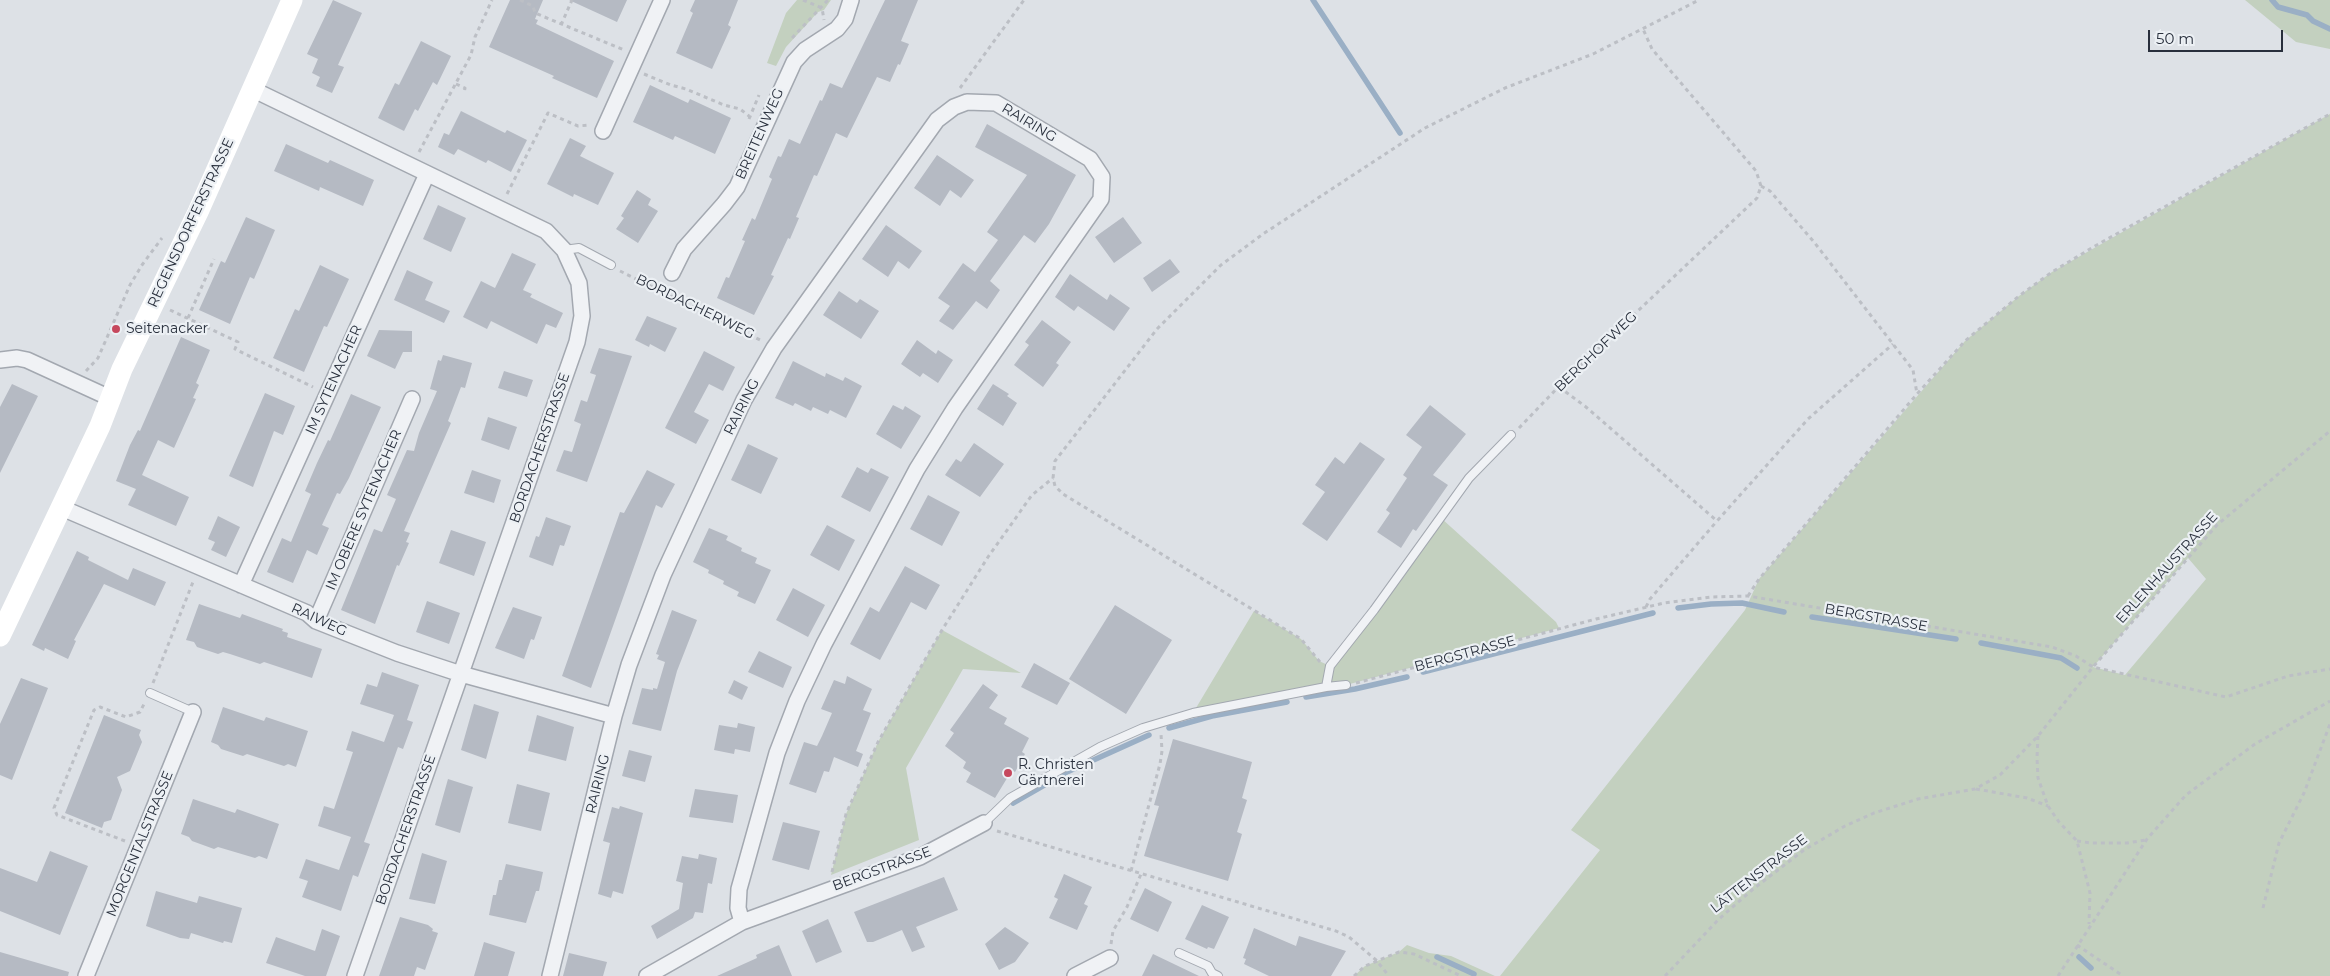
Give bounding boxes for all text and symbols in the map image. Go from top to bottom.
scale bar [2150,20,2285,52]
text: 50 m [2156,29,2194,48]
street label: BREITENWEG [732,86,788,182]
street label: RAIRING [999,100,1059,146]
street label: REGENSDORFERSTRASSE [144,136,238,310]
street label: BORDACHERWEG [633,271,757,343]
street label: BERGHOFWEG [1551,308,1641,396]
place label: Seitenacker [126,321,208,337]
marker: Seitenacker [110,323,122,335]
street label: IM SYTENACHER [302,323,366,437]
street label: BORDACHERSTRASSE [506,371,574,525]
street label: RAIRING [721,376,763,438]
street label: IM OBERE SYTENACHER [323,427,405,593]
street label: ERLENHAUSTRASSE [2113,509,2221,627]
street label: RAIWEG [288,600,350,640]
street label: BERGSTRASSE [1823,601,1929,635]
street label: BERGSTRASSE [1413,632,1517,676]
street label: RAIRING [582,752,614,816]
street label: BORDACHERSTRASSE [372,753,440,907]
place label: R. Christen Gärtnerei [1018,757,1094,790]
marker: R. Christen Gärtnerei [1002,767,1014,779]
street label: MORGENTALSTRASSE [103,769,177,919]
street label: LÄTTENSTRASSE [1707,831,1811,917]
street label: BERGSTRASSE [830,843,934,895]

